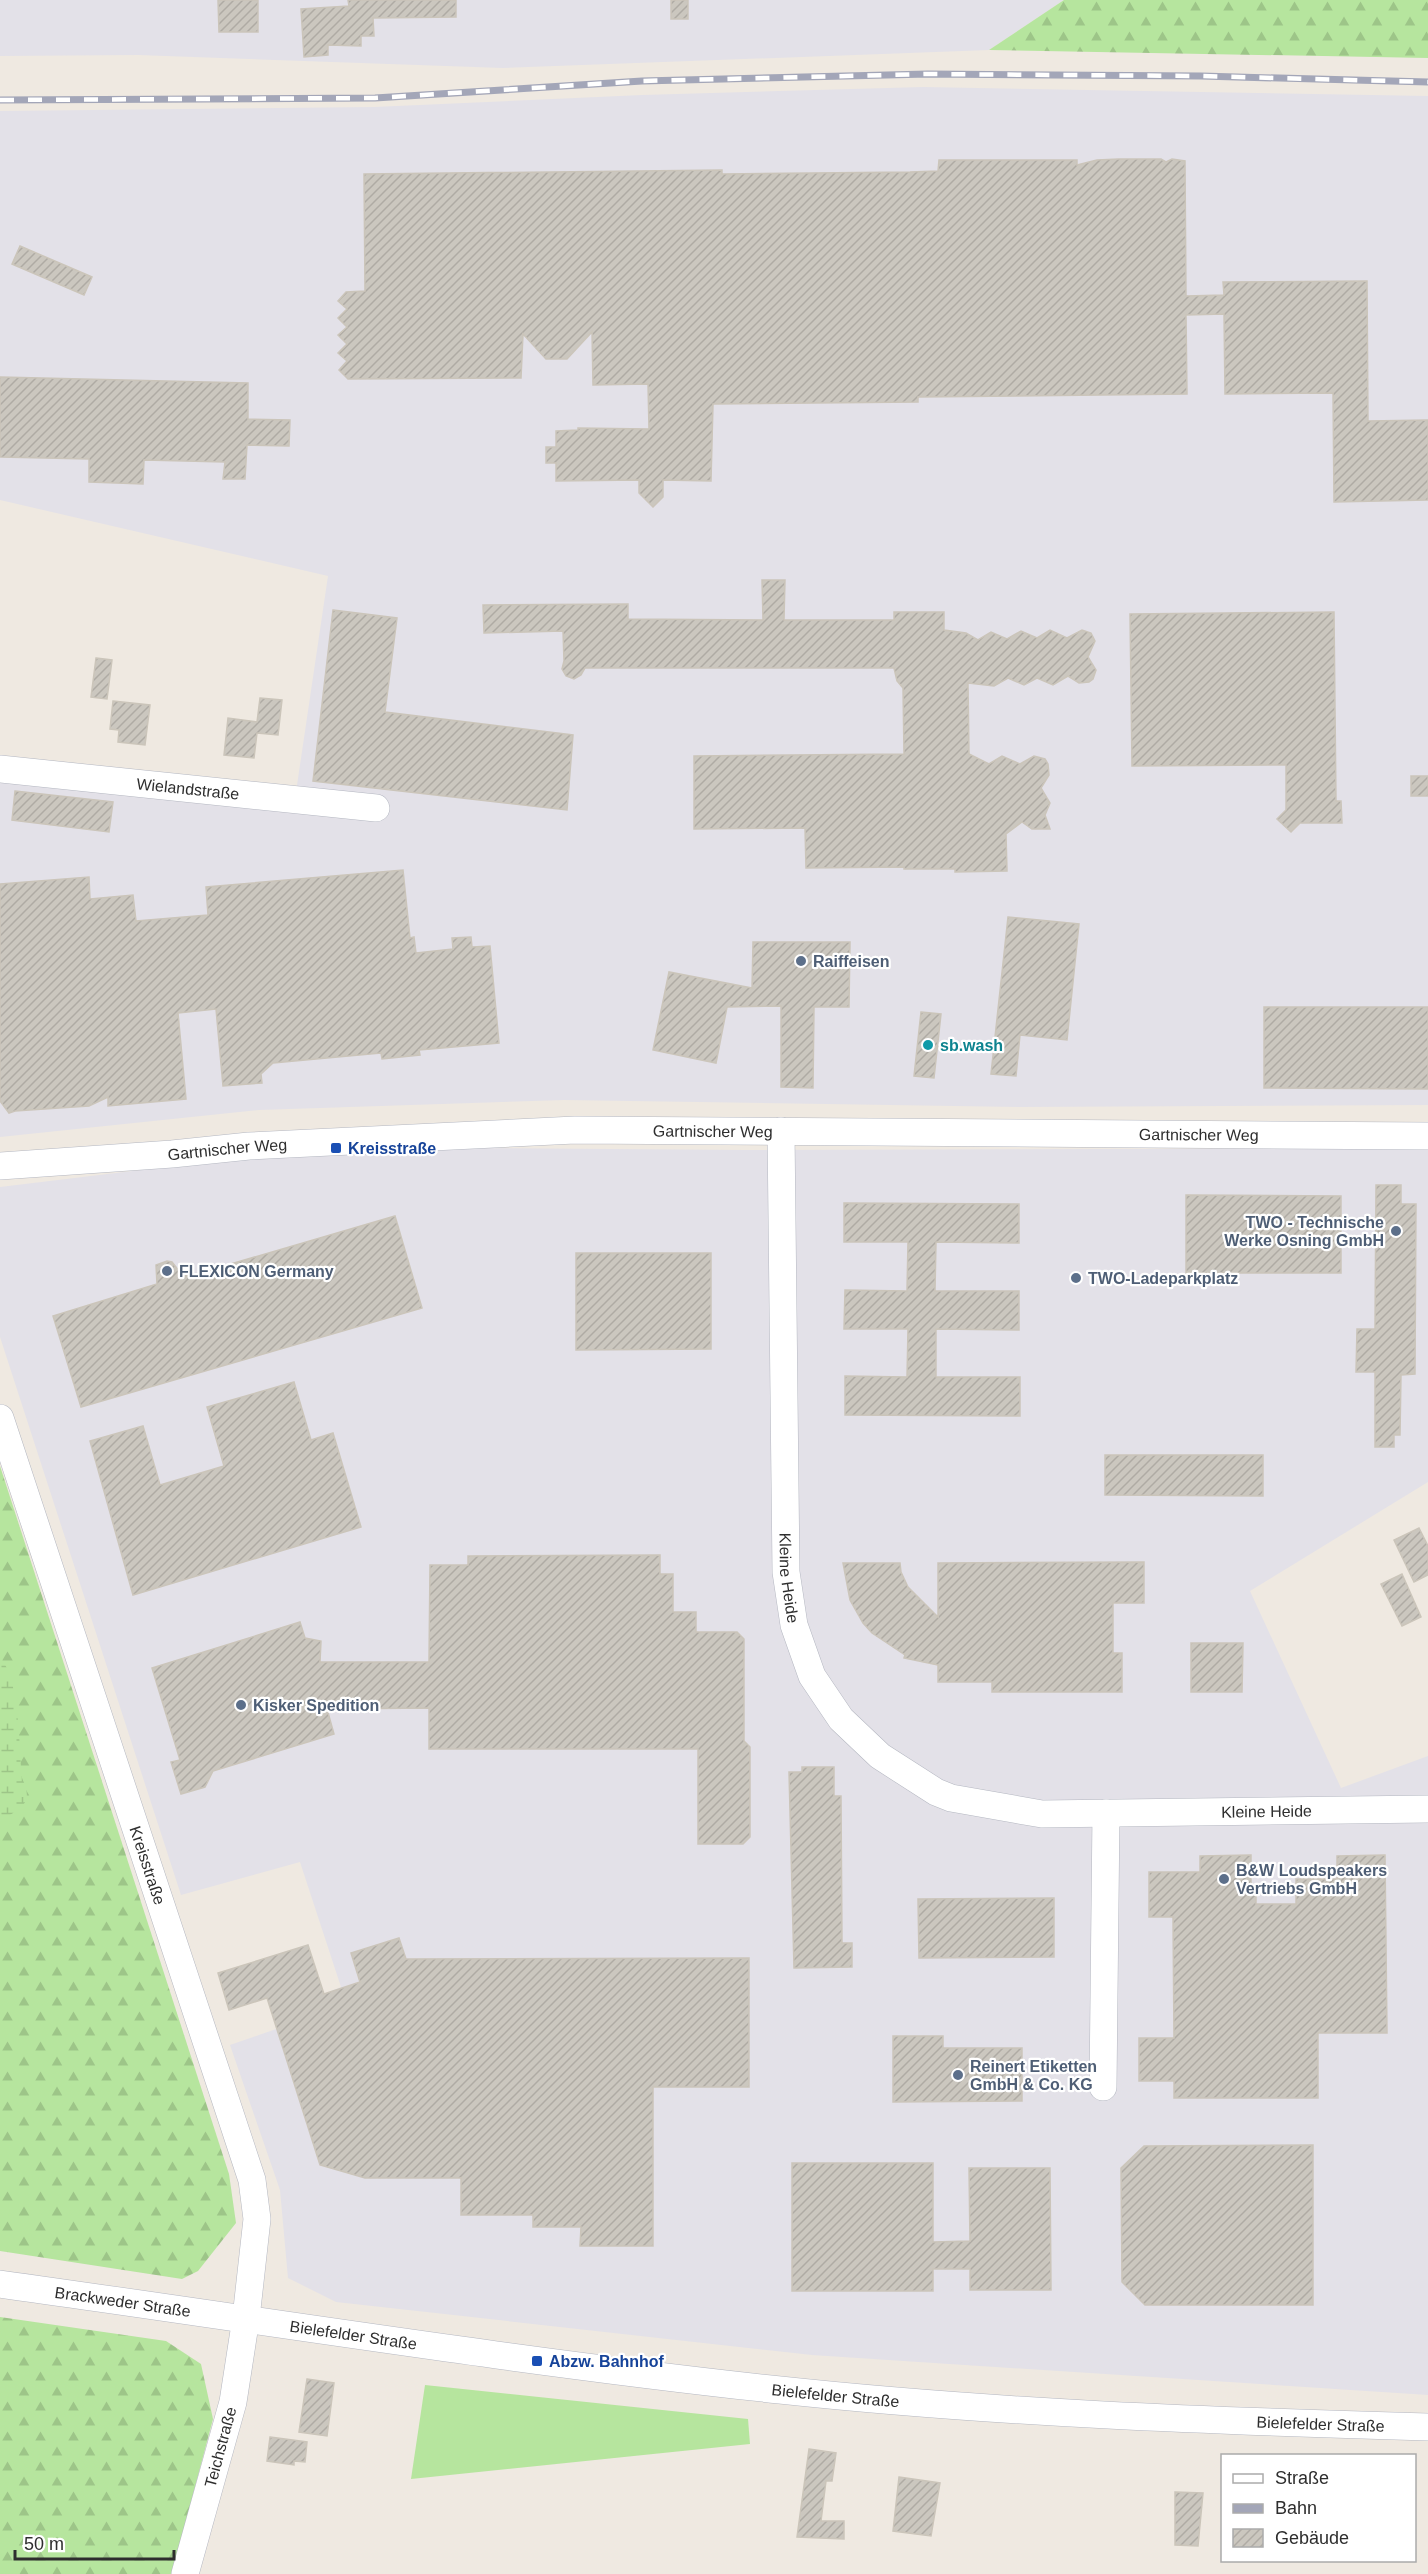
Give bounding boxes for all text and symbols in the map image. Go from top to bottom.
street label: Wielandstraße [136,775,240,803]
place label: Raiffeisen [813,953,889,970]
marker: Raiffeisen [794,954,808,968]
place label: sb.wash [940,1037,1003,1054]
marker: sb.wash [921,1038,935,1052]
street label: Gartnischer Weg [653,1123,773,1140]
street label: Gartnischer Weg [1139,1126,1259,1144]
street label: Gartnischer Weg [167,1136,287,1163]
place label: Kreisstraße [348,1140,436,1157]
marker: Kreisstraße [329,1141,343,1155]
place label: TWO - Technische Werke Osning GmbH [1224,1214,1384,1249]
marker: TWO - Technische Werke Osning GmbH [1389,1224,1403,1238]
place label: FLEXICON Germany [179,1263,334,1280]
marker: FLEXICON Germany [160,1264,174,1278]
place label: TWO-Ladeparkplatz [1088,1270,1238,1287]
marker: TWO-Ladeparkplatz [1069,1271,1083,1285]
street label: Kleine Heide [777,1532,802,1624]
place label: Kisker Spedition [253,1697,379,1714]
marker: Kisker Spedition [234,1698,248,1712]
street label: Kleine Heide [1221,1803,1312,1821]
street label: Kreisstraße [126,1824,168,1907]
place label: B&W Loudspeakers Vertriebs GmbH [1236,1862,1387,1897]
marker: B&W Loudspeakers Vertriebs GmbH [1217,1872,1231,1886]
place label: Reinert Etiketten GmbH & Co. KG [970,2058,1097,2093]
marker: Reinert Etiketten GmbH & Co. KG [951,2068,965,2082]
street label: Brackweder Straße [54,2284,192,2320]
street label: Bielefelder Straße [289,2318,418,2353]
place label: Abzw. Bahnhof [549,2353,665,2370]
marker: Abzw. Bahnhof [530,2354,544,2368]
street label: Bielefelder Straße [771,2381,900,2410]
street label: Teichstraße [202,2405,239,2489]
street label: Bielefelder Straße [1256,2414,1385,2435]
legend [1221,2454,1416,2562]
text: Straße [1275,2468,1329,2488]
text: Bahn [1275,2498,1317,2518]
scale bar [15,2523,174,2561]
text: Gebäude [1275,2528,1349,2548]
text: 50 m [24,2534,64,2554]

